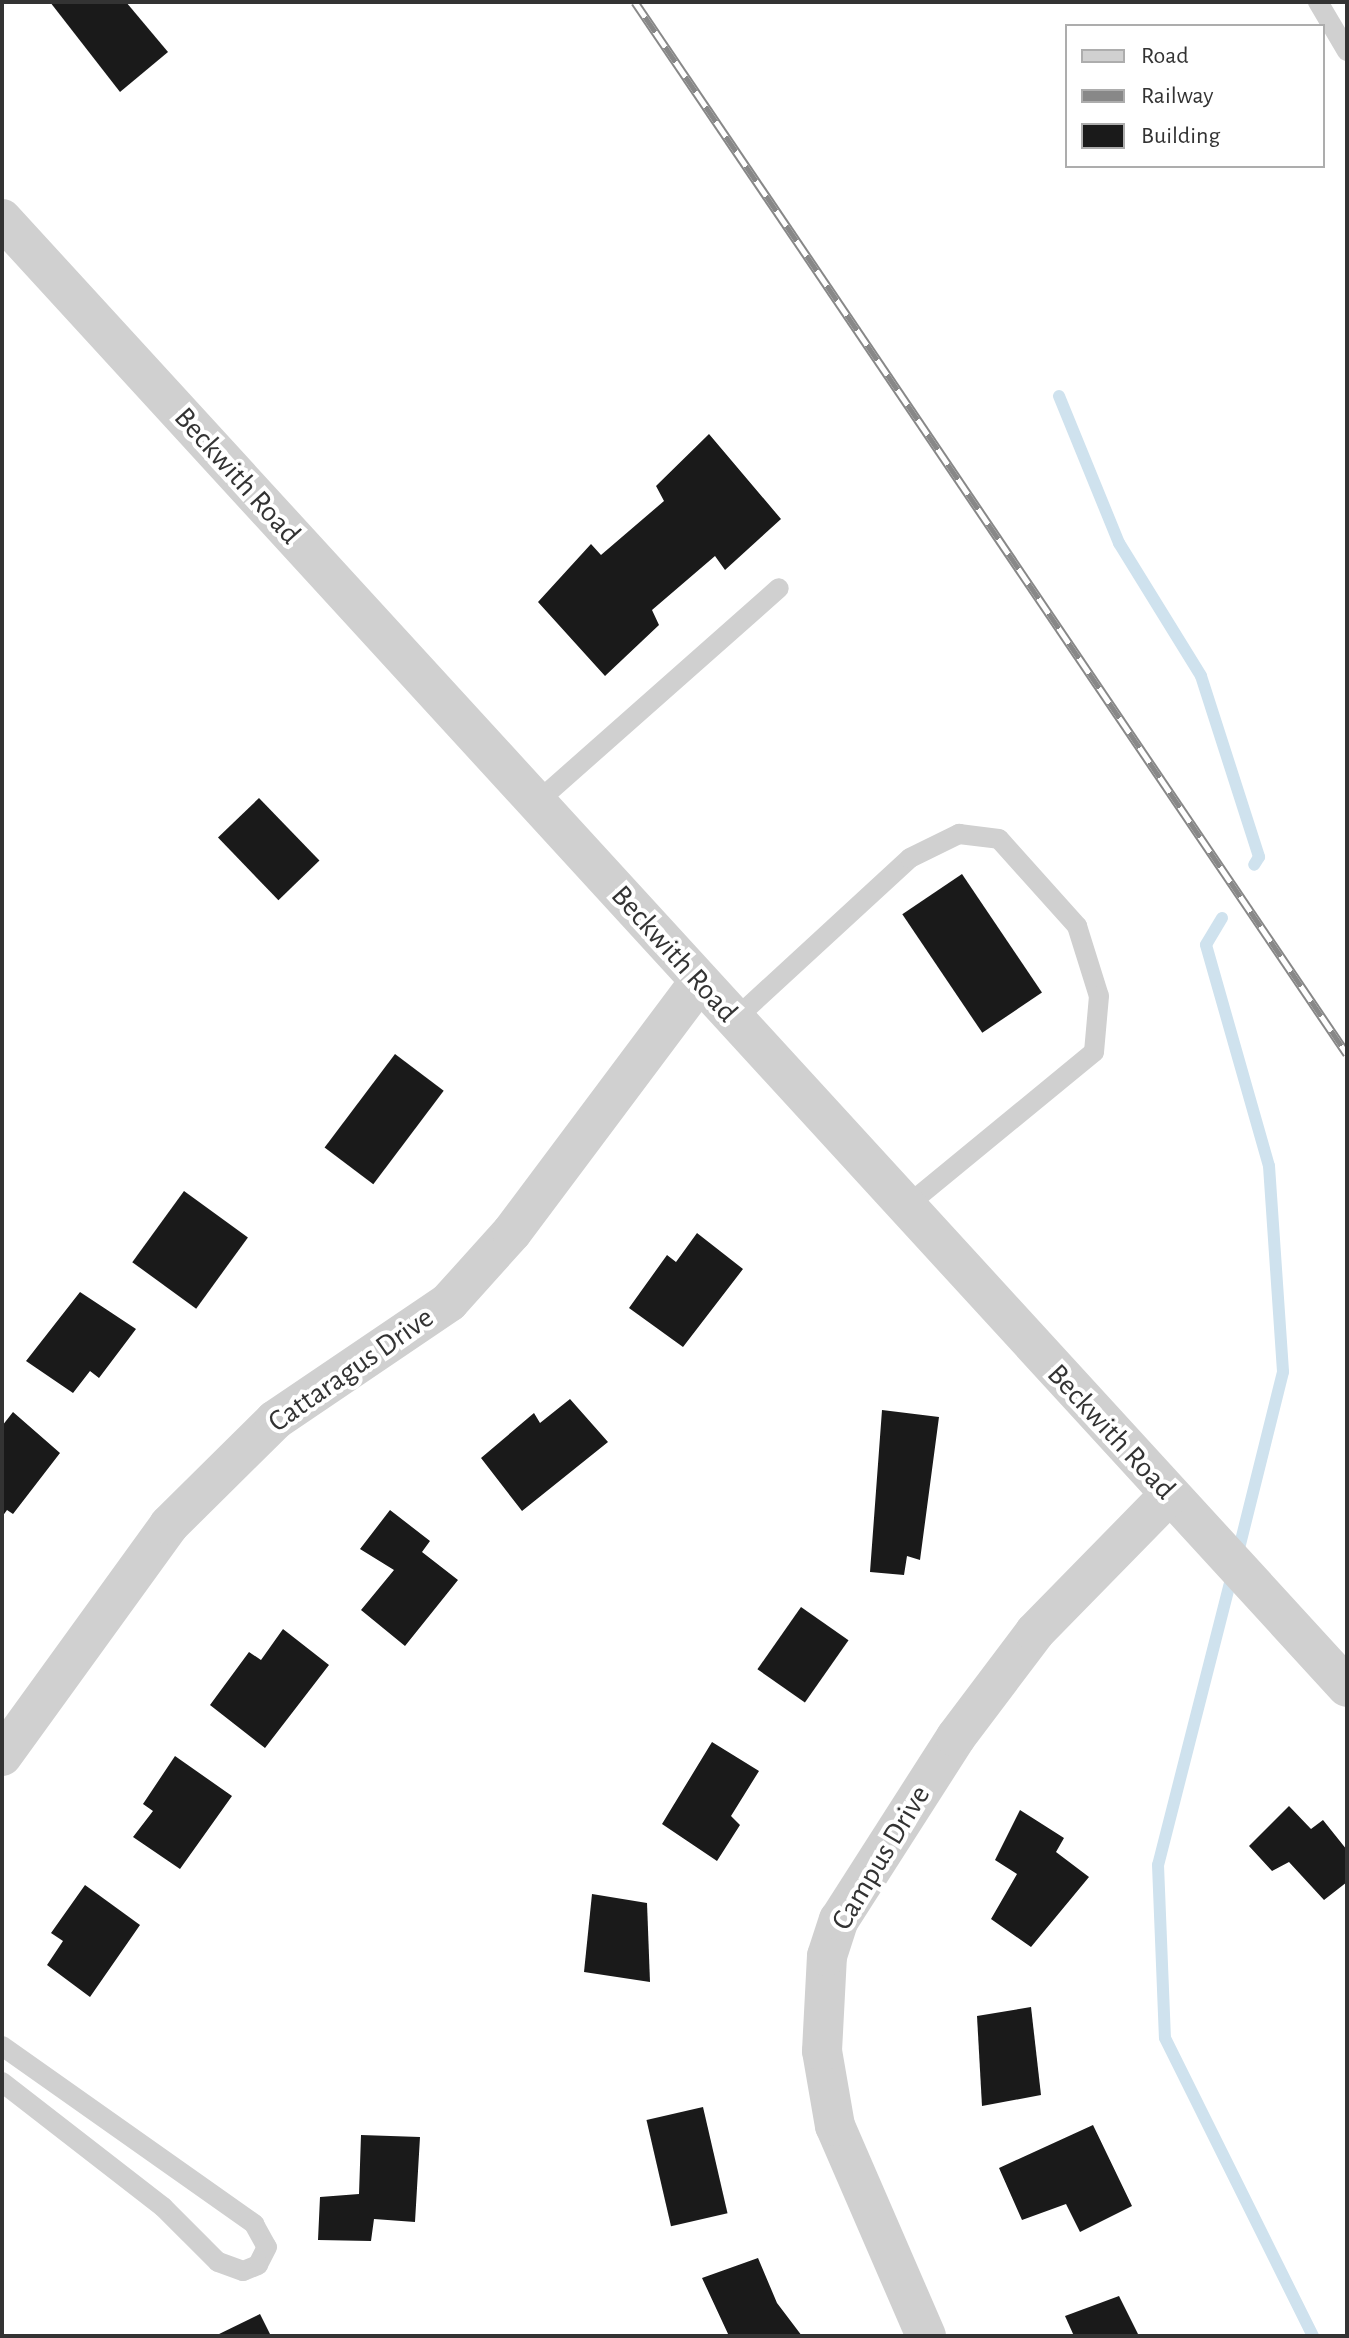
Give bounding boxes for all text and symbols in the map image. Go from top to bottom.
legend [1065,24,1325,168]
text: Road [1141,44,1189,68]
text: Railway [1141,84,1213,108]
text: Building [1141,124,1220,148]
street label: Beckwith Road [166,400,308,552]
street label: Beckwith Road [603,878,745,1030]
street label: Cattaragus Drive [261,1300,441,1440]
street label: Beckwith Road [1039,1357,1183,1507]
street label: Campus Drive [824,1779,938,1937]

